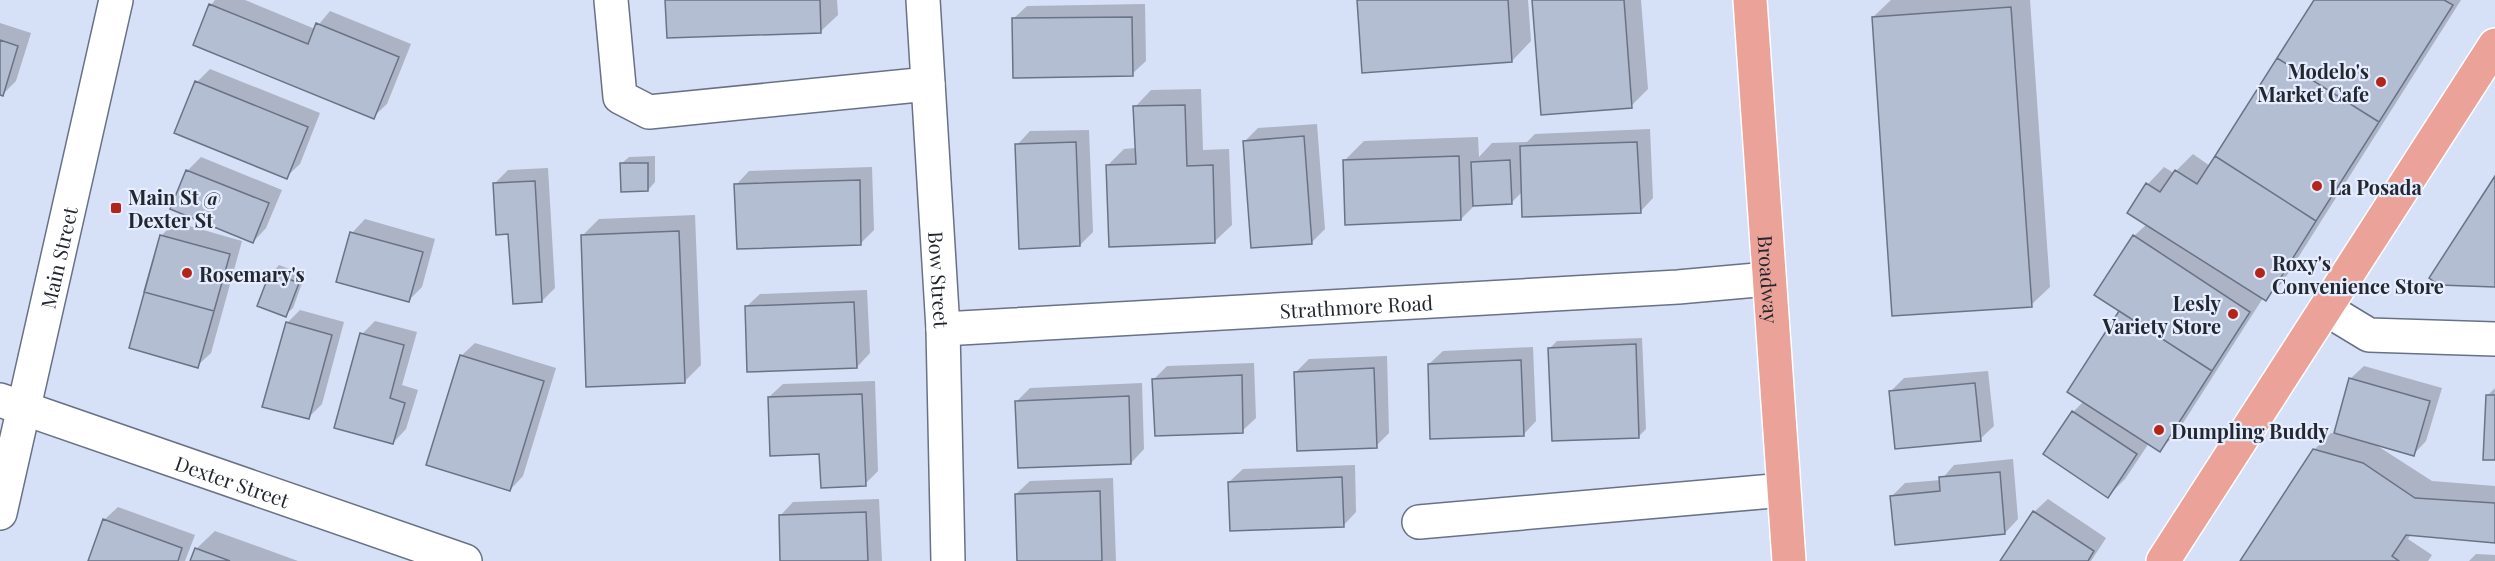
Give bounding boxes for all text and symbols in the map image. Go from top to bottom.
place label: Modelo's Market Cafe [2257,57,2369,107]
marker: Modelo's Market Cafe [2374,75,2388,89]
place label: La Posada [2329,173,2423,200]
marker: La Posada [2310,179,2324,193]
place label: Main St @ Dexter St [128,183,221,233]
marker: Main St @ Dexter St [109,201,123,215]
street label: Main Street [33,203,83,311]
street label: Bow Street [924,230,956,330]
street label: Broadway [1753,234,1786,324]
place label: Roxy's Convenience Store [2272,249,2444,299]
place label: Rosemary's [199,260,305,287]
marker: Rosemary's [180,266,194,280]
marker: Roxy's Convenience Store [2253,266,2267,280]
street label: Strathmore Road [1279,288,1434,323]
place label: Lesly Variety Store [2101,289,2222,339]
marker: Lesly Variety Store [2226,307,2240,321]
place label: Dumpling Buddy [2171,417,2330,444]
marker: Dumpling Buddy [2152,423,2166,437]
street label: Dexter Street [172,448,294,513]

